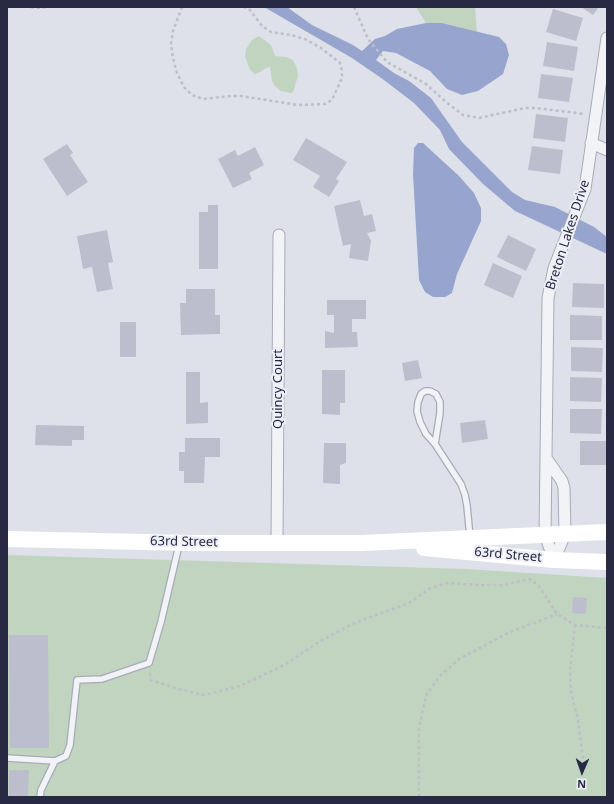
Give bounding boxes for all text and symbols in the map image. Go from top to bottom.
street label: Breton Lakes Drive [543,178,593,292]
street label: Quincy Court [270,349,286,429]
street label: 63rd Street [150,534,218,550]
street label: 63rd Street [474,544,542,566]
north arrow [562,752,602,792]
text: N [577,777,586,792]

